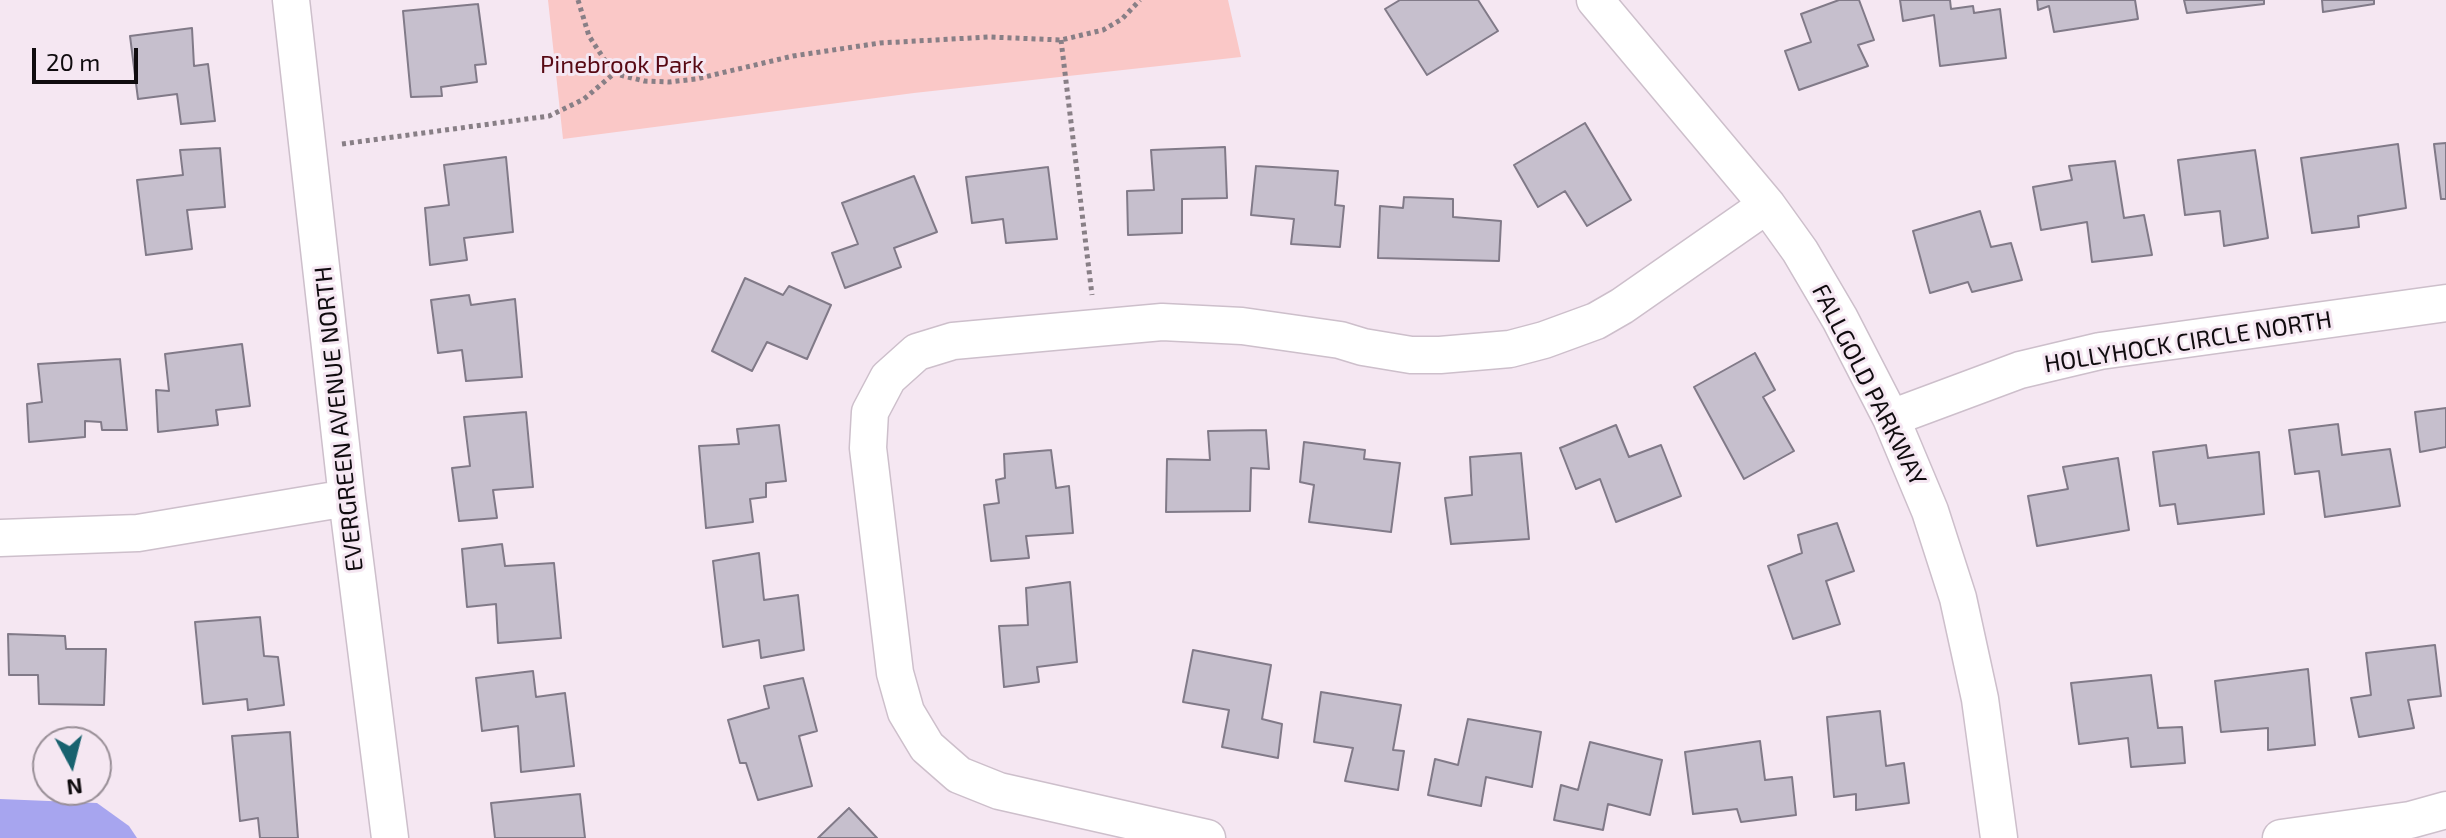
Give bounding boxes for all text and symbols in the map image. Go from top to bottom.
scale bar [36,32,142,82]
text: 20 m [46,47,100,76]
park label: Pinebrook Park [540,51,704,79]
street label: EVERGREEN AVENUE NORTH [309,265,369,573]
street label: FALLGOLD PARKWAY [1806,279,1932,491]
street label: HOLLYHOCK CIRCLE NORTH [2042,305,2334,379]
north arrow [32,726,112,806]
text: N [65,774,84,802]

